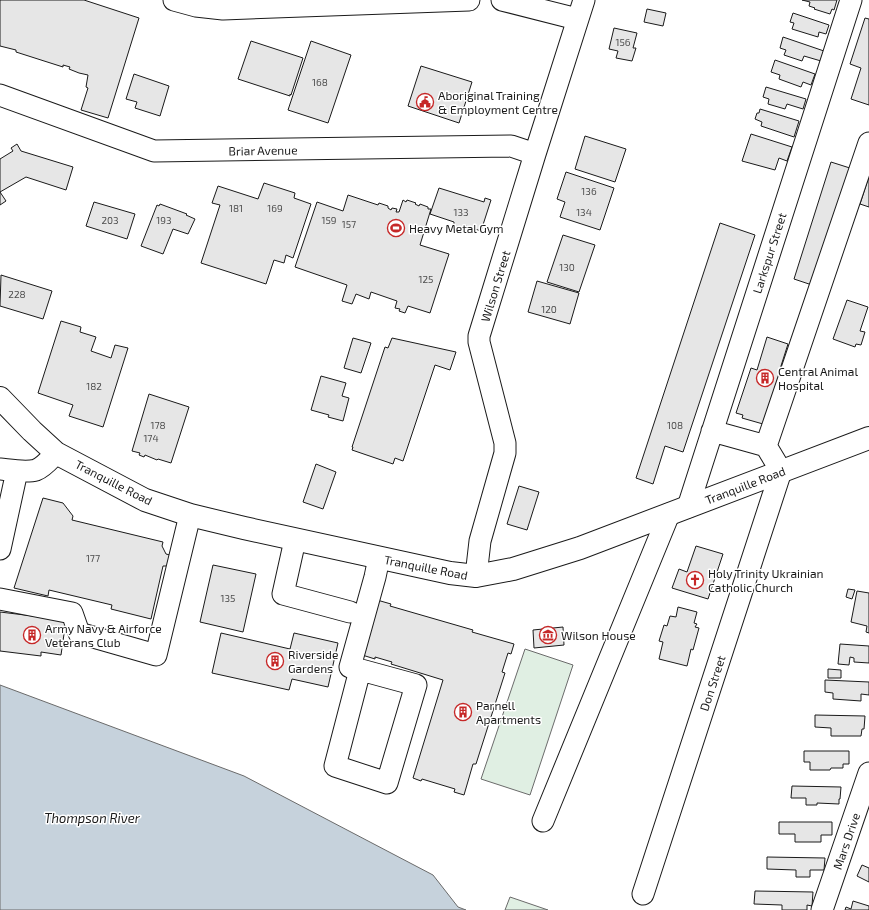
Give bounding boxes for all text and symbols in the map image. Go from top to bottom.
house number: 156 [615,36,631,48]
house number: 168 [312,76,328,88]
place label: Aboriginal Training & Employment Centre [438,88,558,116]
public building icon: Aboriginal Training & Employment Centre [415,92,435,112]
street label: Briar Avenue [228,142,298,158]
house number: 136 [581,185,597,197]
house number: 181 [229,202,243,214]
house number: 169 [267,202,283,214]
house number: 133 [453,206,469,218]
house number: 134 [576,206,592,218]
street label: Larkspur Street [749,210,789,295]
house number: 203 [101,214,119,226]
house number: 193 [156,214,172,226]
house number: 159 [321,214,337,226]
house number: 157 [342,218,356,230]
sports icon: Heavy Metal Gym [386,218,406,238]
place label: Heavy Metal Gym [409,221,504,235]
street label: Wilson Street [478,248,513,323]
house number: 130 [559,261,575,273]
house number: 125 [419,273,433,285]
house number: 228 [8,288,26,300]
house number: 120 [541,303,557,315]
place label: Central Animal Hospital [778,364,858,392]
building icon: Central Animal Hospital [755,368,775,388]
house number: 182 [86,380,102,392]
house number: 178 [150,419,166,431]
house number: 108 [667,419,683,431]
house number: 174 [143,432,159,444]
street label: Tranquille Road [73,457,155,507]
street label: Tranquille Road [703,463,787,507]
house number: 177 [86,552,100,564]
street label: Tranquille Road [383,552,469,582]
place label: Holy Trinity Ukrainian Catholic Church [708,566,824,594]
church icon: Holy Trinity Ukrainian Catholic Church [685,570,705,590]
house number: 135 [221,592,235,604]
place label: Army Navy & Airforce Veterans Club [45,621,162,649]
building icon: Army Navy & Airforce Veterans Club [22,625,42,645]
museum icon: Wilson House [538,625,558,645]
place label: Wilson House [561,628,636,642]
place label: Riverside Gardens [288,647,338,675]
building icon: Riverside Gardens [265,651,285,671]
street label: Don Street [696,653,728,713]
place label: Parnell Apartments [476,698,541,726]
building icon: Parnell Apartments [453,702,473,722]
water label: Thompson River [44,810,141,826]
street label: Mars Drive [830,811,862,871]

